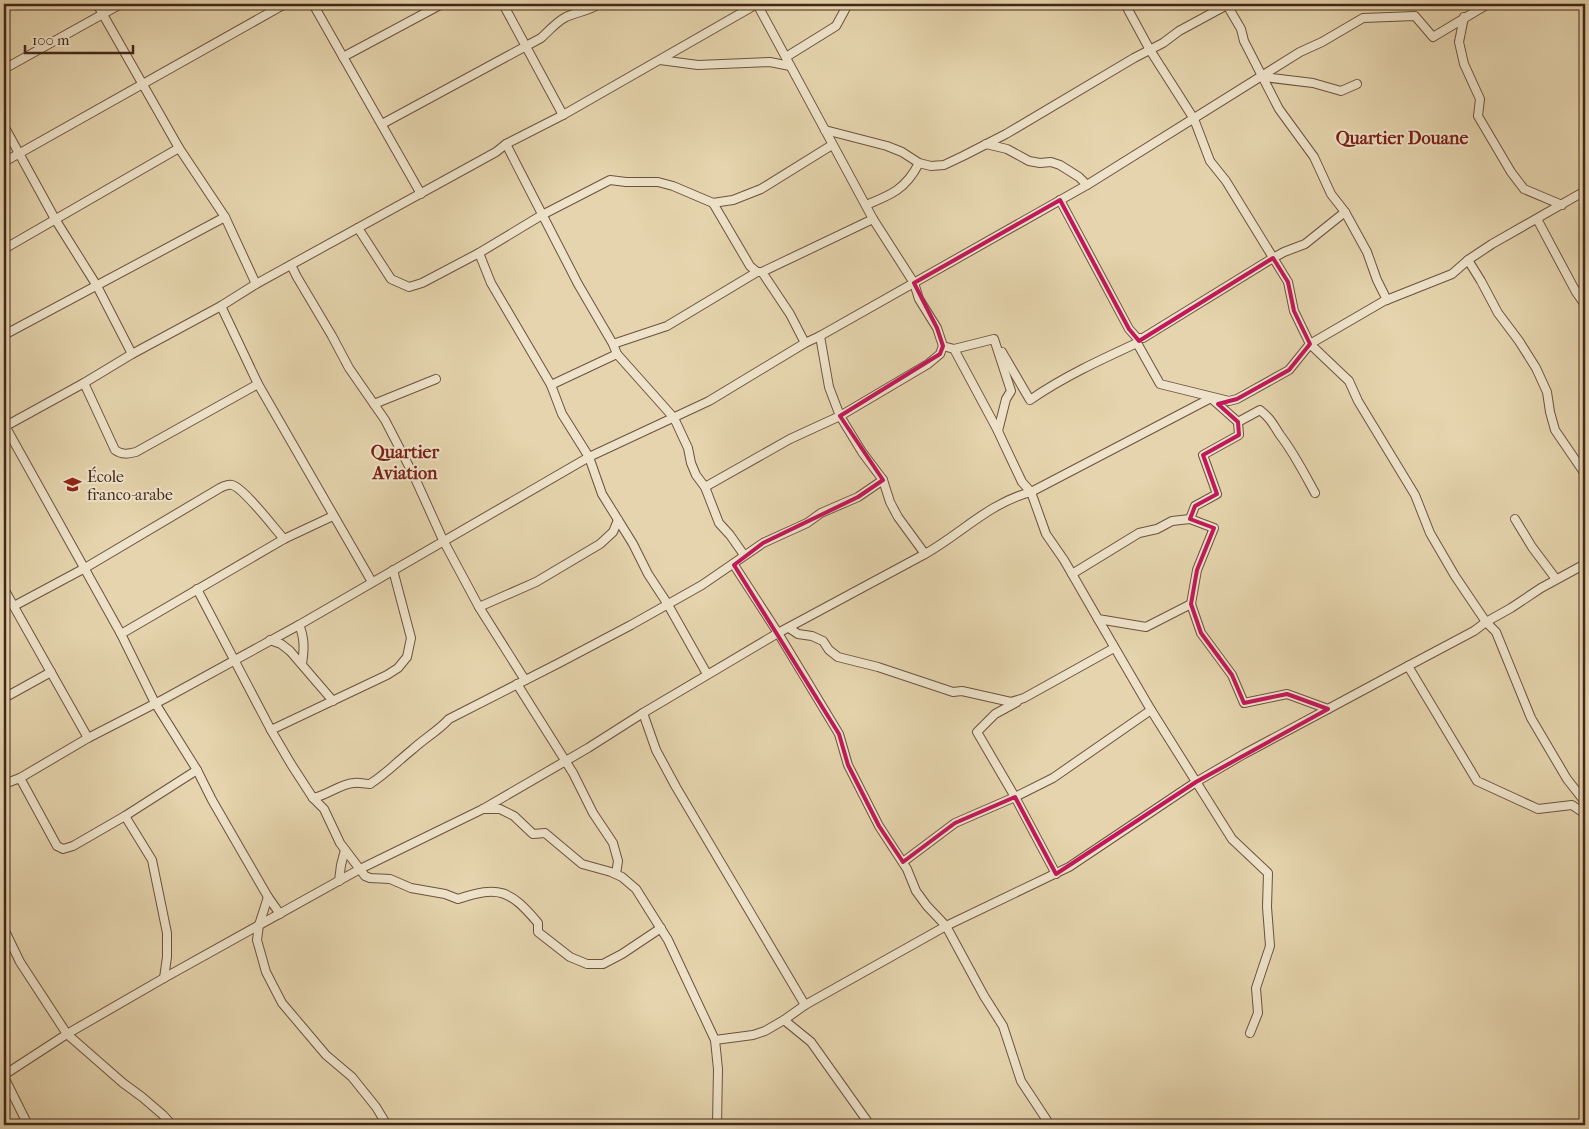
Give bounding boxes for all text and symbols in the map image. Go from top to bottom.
scale bar [25,22,132,54]
text: 100 m [32,31,70,49]
district label: Quartier Douane [1336,128,1468,149]
district label: Quartier Aviation [371,442,439,484]
place label: École franco-arabe [87,466,173,504]
school or university icon: École franco-arabe [63,475,83,495]

